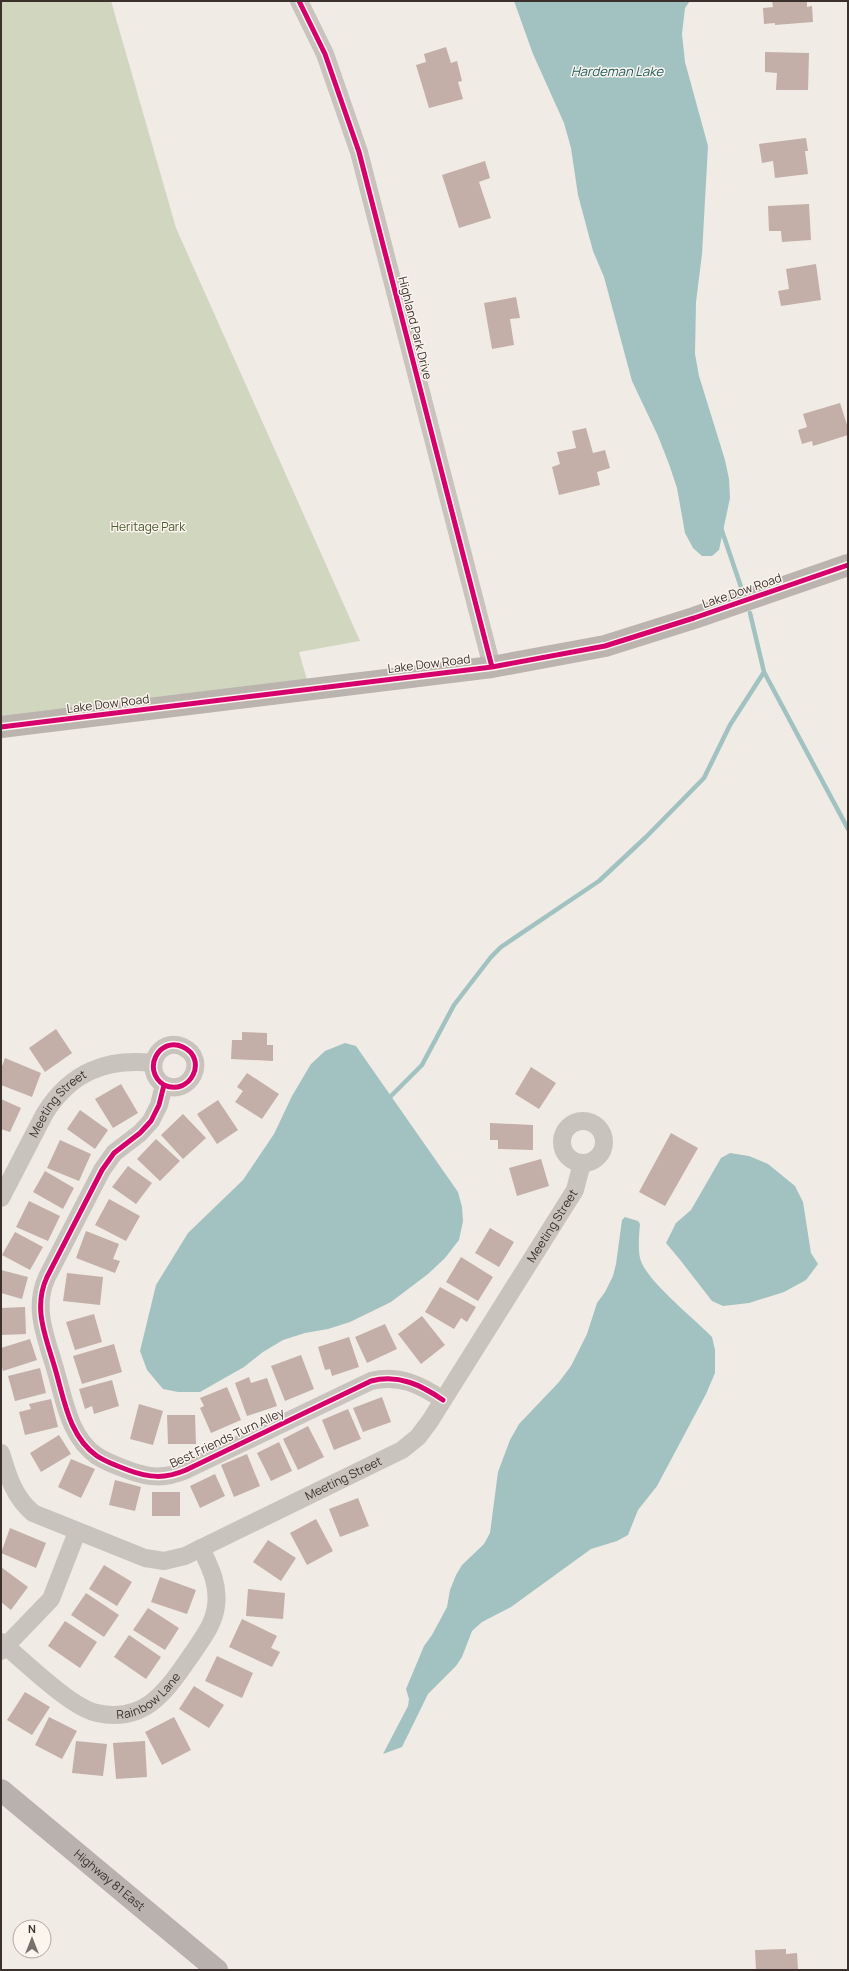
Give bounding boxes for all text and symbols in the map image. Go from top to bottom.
water label: Hardeman Lake [571,62,664,80]
street label: Highland Park Drive [394,275,437,381]
park label: Heritage Park [111,518,186,535]
street label: Lake Dow Road [700,569,784,612]
street label: Lake Dow Road [387,650,471,677]
street label: Lake Dow Road [66,690,150,717]
street label: Meeting Street [25,1066,90,1140]
street label: Meeting Street [523,1186,582,1266]
street label: Best Friends Turn Alley [167,1403,288,1472]
street label: Meeting Street [302,1452,385,1504]
street label: Rainbow Lane [116,1669,184,1723]
street label: Highway 81 East [70,1845,149,1915]
north arrow [12,1919,52,1959]
text: N [28,1921,36,1936]

